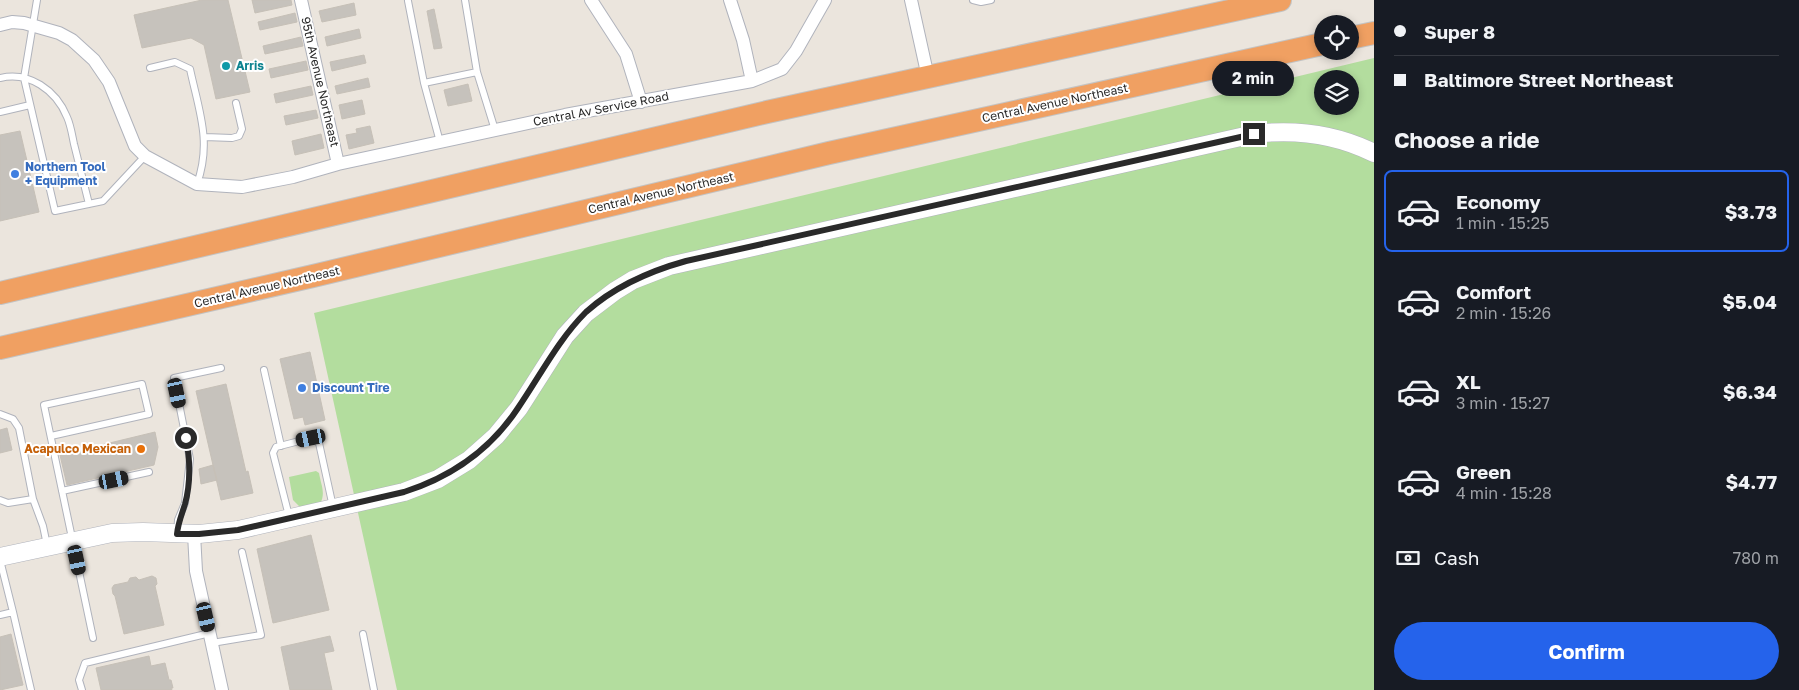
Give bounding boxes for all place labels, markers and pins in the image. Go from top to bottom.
place label: Arris [236,58,264,73]
marker: Arris [220,60,232,72]
place label: Northern Tool + Equipment [25,159,106,188]
marker: Northern Tool + Equipment [9,168,21,180]
place label: Discount Tire [312,380,390,395]
marker: Discount Tire [296,382,308,394]
place label: Acapulco Mexican [24,441,131,456]
marker: Acapulco Mexican [135,443,147,455]

